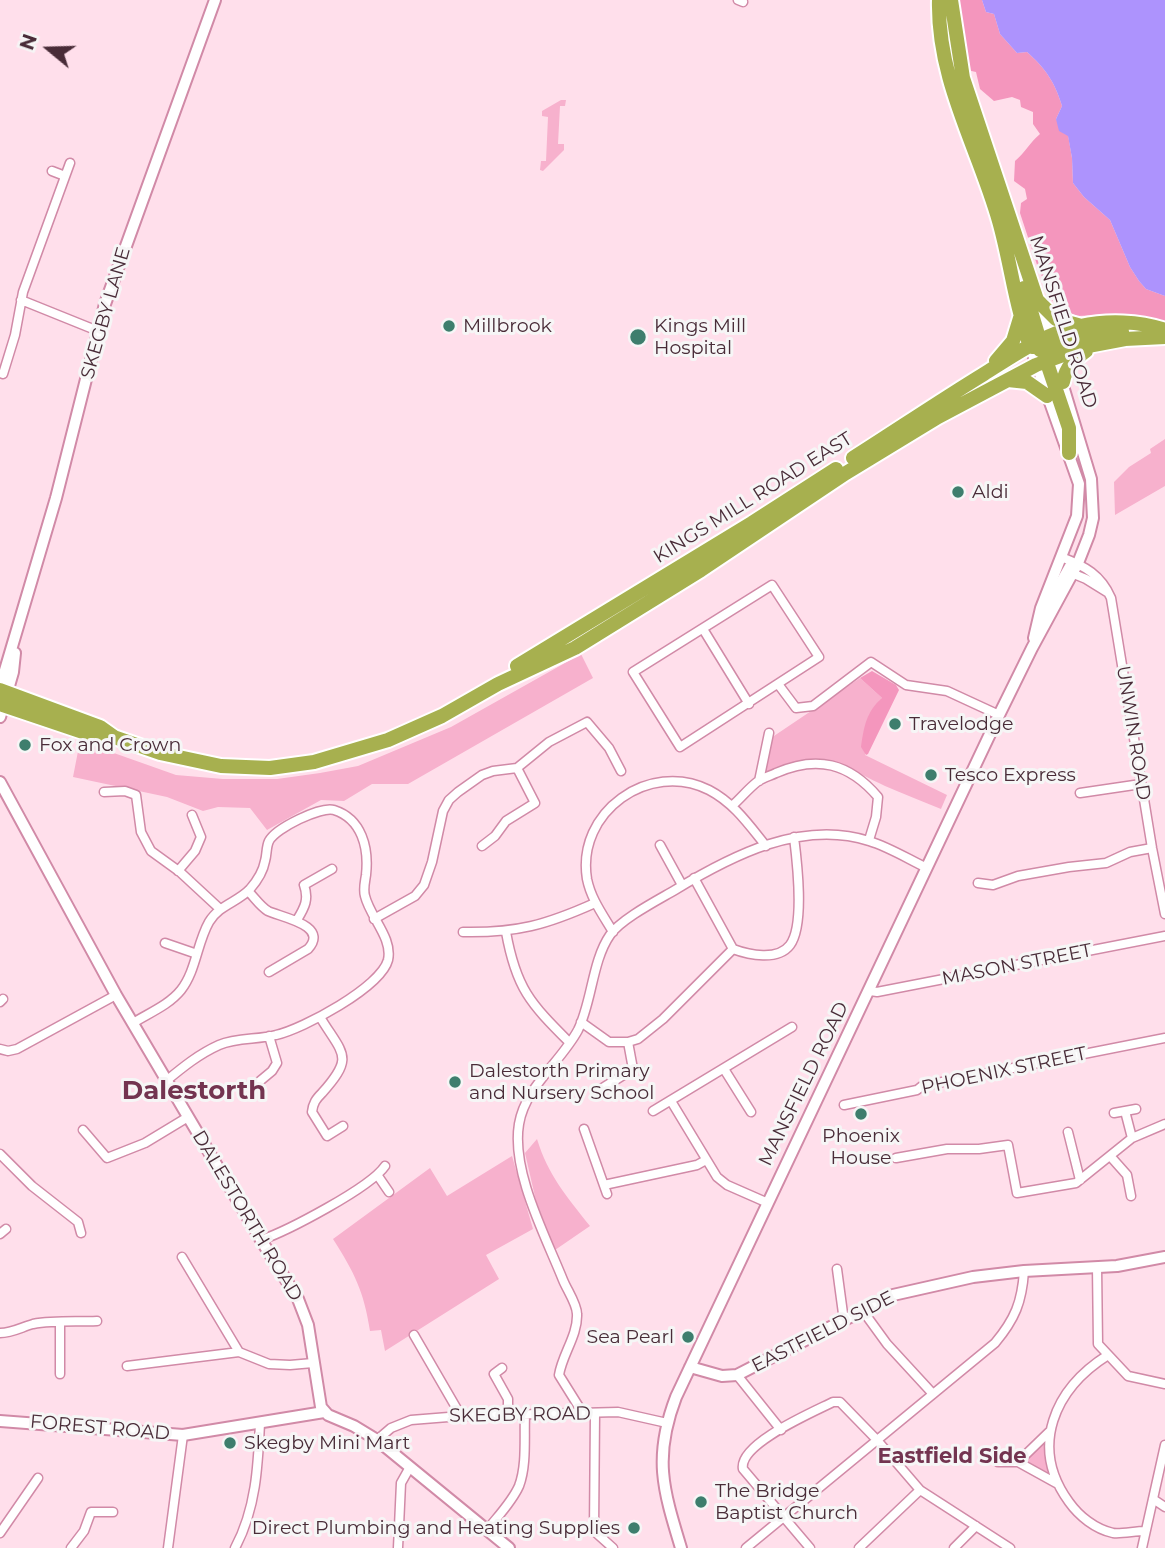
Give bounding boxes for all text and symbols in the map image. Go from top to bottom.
north arrow [14,14,84,84]
text: N [15,31,42,53]
street label: MANSFIELD ROAD [1024,233,1102,411]
street label: SKEGBY LANE [76,244,136,382]
place label: Millbrook [463,315,552,337]
place label: Kings Mill Hospital [654,315,746,359]
marker: Millbrook [441,318,457,334]
marker: Kings Mill Hospital [628,327,648,347]
street label: KINGS MILL ROAD EAST [650,427,856,569]
place label: Aldi [972,481,1009,503]
marker: Aldi [950,484,966,500]
street label: UNWIN ROAD [1111,664,1155,802]
place label: Travelodge [909,713,1013,735]
marker: Travelodge [887,716,903,732]
place label: Fox and Crown [39,734,181,756]
marker: Fox and Crown [17,737,33,753]
place label: Tesco Express [945,764,1076,786]
marker: Tesco Express [923,767,939,783]
street label: MASON STREET [940,939,1094,991]
street label: MANSFIELD ROAD [754,998,854,1170]
street label: PHOENIX STREET [919,1042,1089,1100]
place label: Dalestorth Primary and Nursery School [469,1060,654,1104]
marker: Dalestorth Primary and Nursery School [447,1074,463,1090]
district label: Dalestorth [122,1075,266,1107]
marker: Phoenix House [853,1106,869,1122]
place label: Phoenix House [822,1125,900,1169]
street label: DALESTORTH ROAD [187,1127,307,1305]
street label: EASTFIELD SIDE [748,1286,898,1378]
place label: Sea Pearl [587,1326,674,1348]
marker: Sea Pearl [680,1329,696,1345]
street label: SKEGBY ROAD [449,1402,591,1428]
street label: FOREST ROAD [29,1411,171,1445]
place label: Skegby Mini Mart [244,1432,410,1454]
marker: Skegby Mini Mart [222,1435,238,1451]
district label: Eastfield Side [877,1444,1027,1470]
place label: The Bridge Baptist Church [715,1480,858,1524]
marker: The Bridge Baptist Church [693,1494,709,1510]
place label: Direct Plumbing and Heating Supplies [252,1517,620,1539]
marker: Direct Plumbing and Heating Supplies [626,1520,642,1536]

